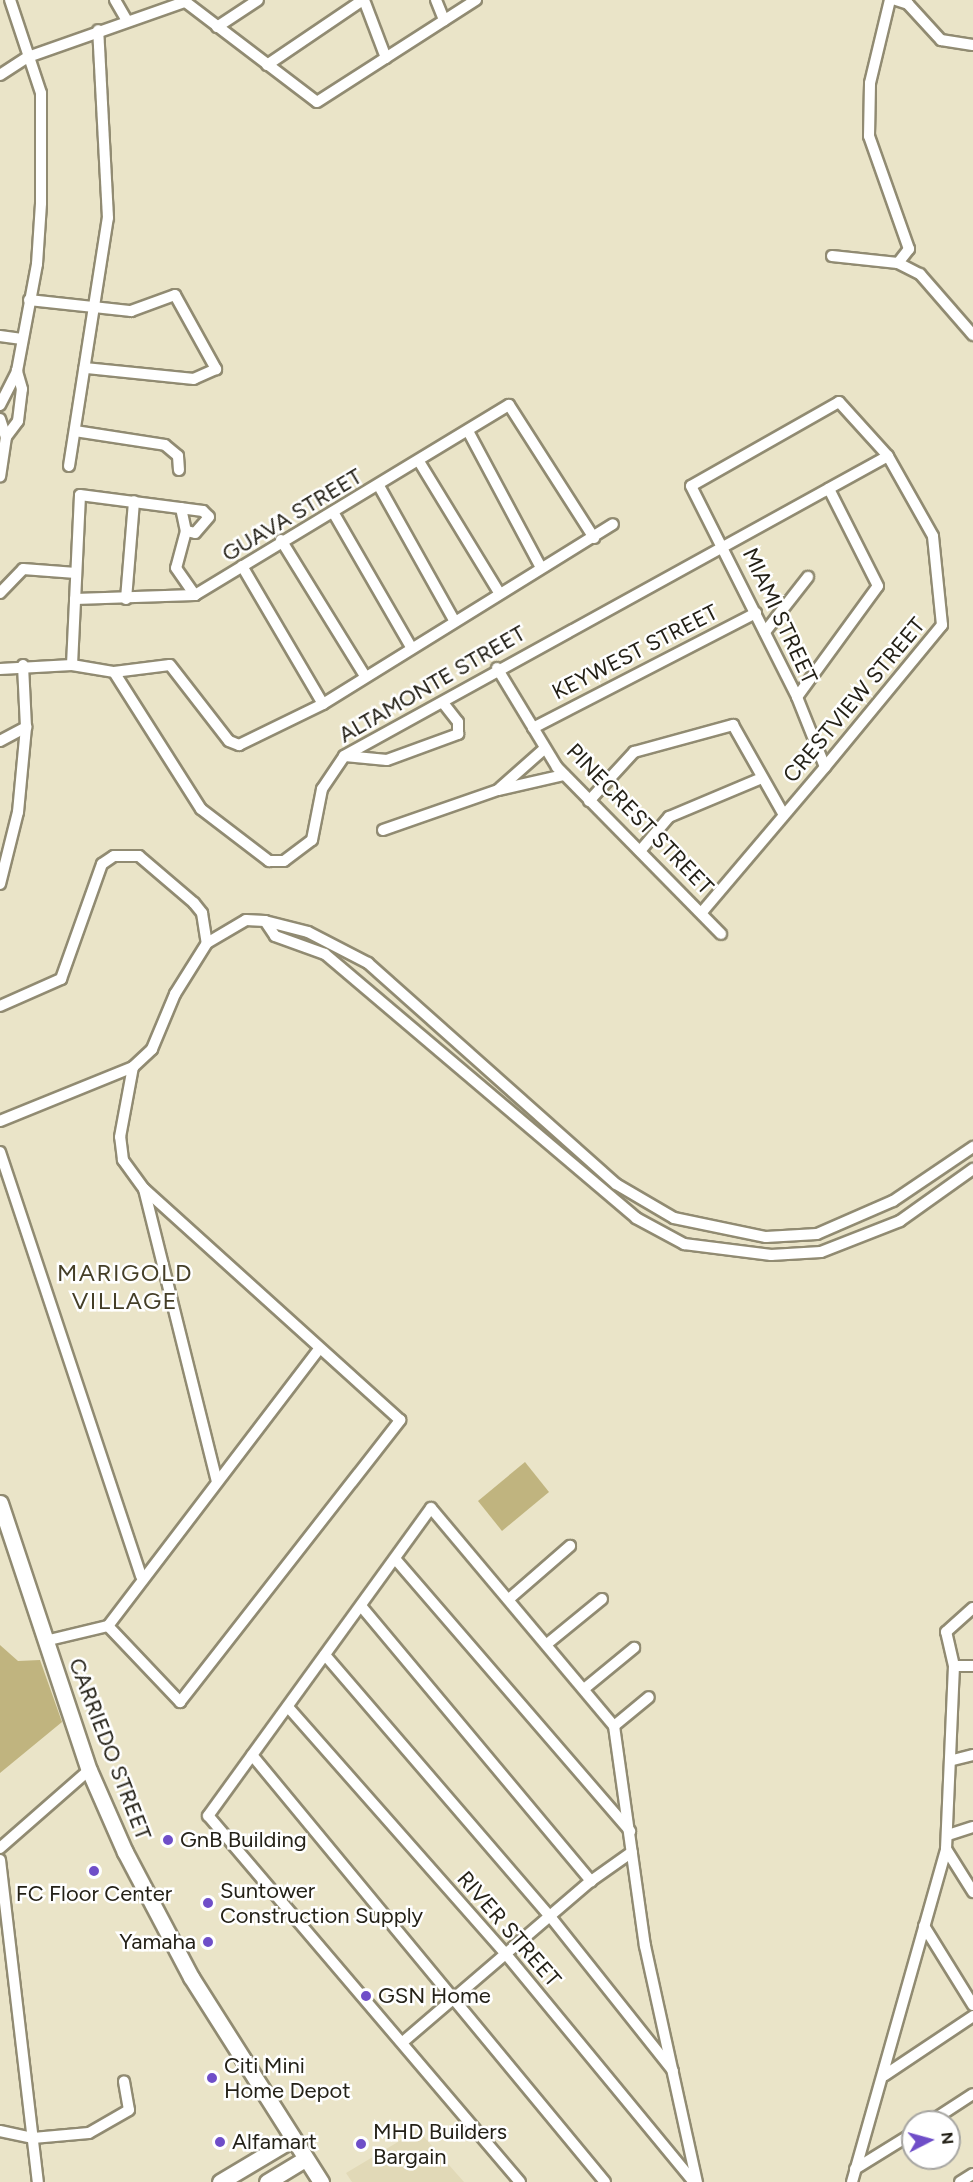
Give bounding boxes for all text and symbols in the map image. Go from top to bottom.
street label: GUAVA STREET [217,463,367,567]
street label: MIAMI STREET [737,544,823,688]
street label: KEYWEST STREET [548,599,722,705]
street label: CRESTVIEW STREET [777,612,931,788]
street label: ALTAMONTE STREET [334,620,530,748]
street label: PINECREST STREET [561,738,719,900]
district label: MARIGOLD VILLAGE [57,1259,193,1315]
street label: CARRIEDO STREET [63,1654,157,1844]
place label: GnB Building [180,1827,307,1853]
marker: GnB Building [161,1833,175,1847]
marker: FC Floor Center [87,1864,101,1878]
street label: RIVER STREET [452,1866,566,1992]
place label: Suntower Construction Supply [220,1877,423,1928]
place label: FC Floor Center [16,1881,172,1907]
marker: Suntower Construction Supply [201,1896,215,1910]
place label: Yamaha [119,1929,196,1955]
marker: Yamaha [201,1935,215,1949]
place label: GSN Home [378,1983,491,2009]
marker: GSN Home [359,1989,373,2003]
place label: Citi Mini Home Depot [224,2052,351,2104]
marker: Citi Mini Home Depot [205,2071,219,2085]
north arrow [901,2110,961,2170]
place label: MHD Builders Bargain [373,2118,507,2170]
place label: Alfamart [232,2129,317,2155]
text: N [937,2131,958,2145]
marker: Alfamart [213,2135,227,2149]
marker: MHD Builders Bargain [354,2137,368,2151]

